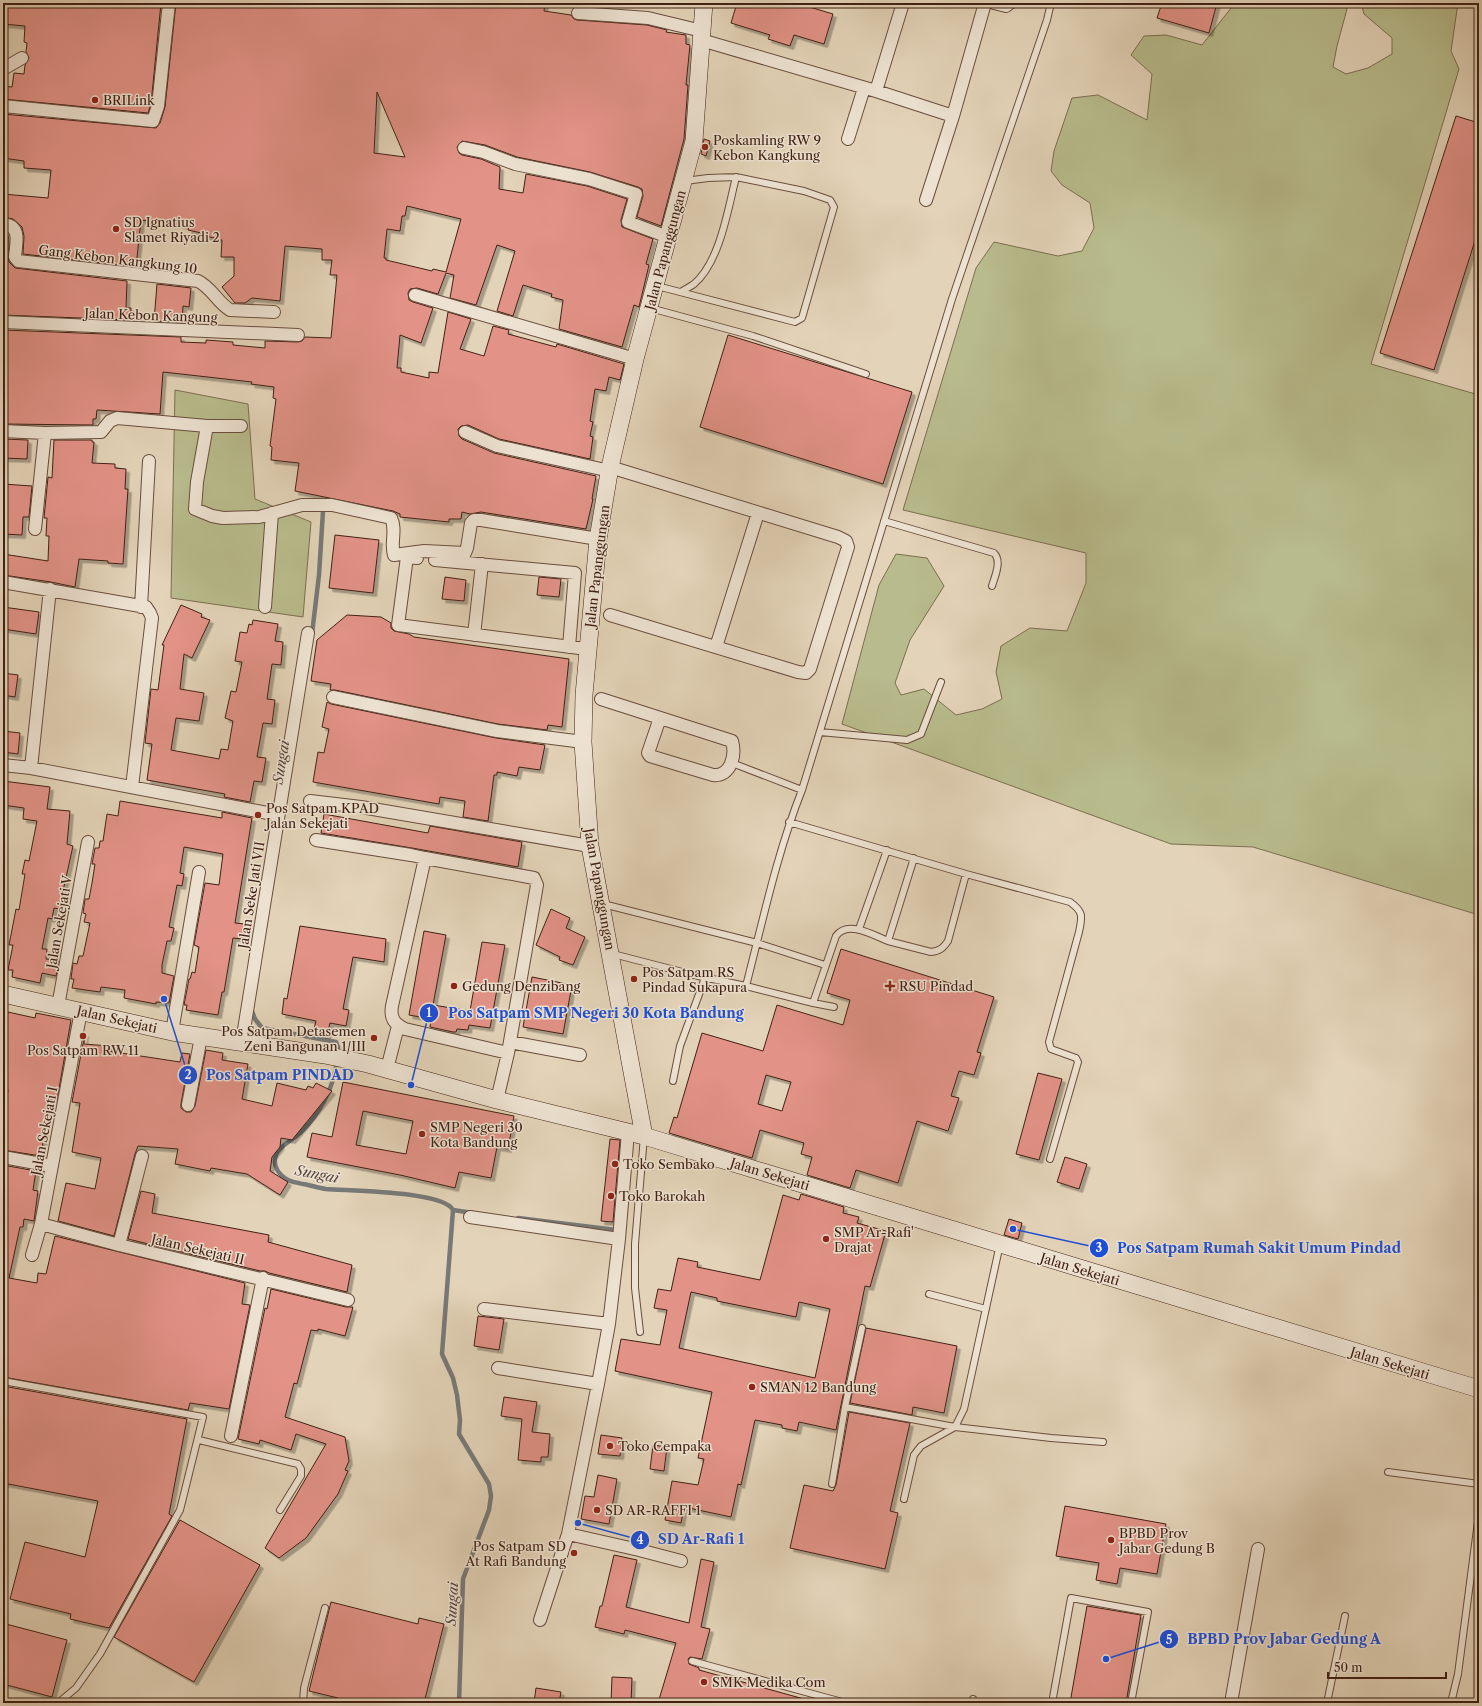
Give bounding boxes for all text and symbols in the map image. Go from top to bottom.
place label: BRILink [103,92,155,108]
marker: BRILink [90,95,100,105]
place label: Poskamling RW 9 Kebon Kangkung [713,132,821,163]
marker: Poskamling RW 9 Kebon Kangkung [700,142,710,152]
street label: Jalan Papanggungan [641,188,689,314]
place label: SD Ignatius Slamet Riyadi 2 [124,214,220,245]
marker: SD Ignatius Slamet Riyadi 2 [111,224,121,234]
street label: Gang Kebon Kangkung 10 [38,241,198,277]
street label: Jalan Kebon Kangung [82,305,218,325]
street label: Jalan Papanggungan [581,504,612,630]
water label: Sungai [269,737,294,786]
place label: Pos Satpam KPAD Jalan Sekejati [264,800,379,831]
marker: Pos Satpam KPAD Jalan Sekejati [253,810,263,820]
street label: Jalan Papanggungan [581,825,619,951]
street label: Jalan Seke Jati VII [234,840,267,952]
street label: Jalan Sekejati V [43,874,75,972]
place label: Pos Satpam RS Pindad Sukapura [642,964,747,995]
marker: Pos Satpam RS Pindad Sukapura [629,974,639,984]
place label: Gedung Denzibang [462,978,581,994]
place label: RSU Pindad [899,978,973,994]
marker: RSU Pindad [884,980,896,992]
marker: Gedung Denzibang [449,981,459,991]
callout: Pos Satpam SMP Negeri 30 Kota Bandung [419,1000,752,1026]
street label: Jalan Sekejati [73,1002,159,1036]
text: Pos Satpam SMP Negeri 30 Kota Bandung [448,1004,745,1022]
text: 1 [426,1005,432,1020]
place label: Pos Satpam Detasemen Zeni Bangunan 1/III [221,1023,366,1054]
marker: Pos Satpam RW 11 [78,1031,88,1041]
marker: Pos Satpam Detasemen Zeni Bangunan 1/III [369,1033,379,1043]
place label: Pos Satpam RW 11 [27,1042,140,1058]
callout: Pos Satpam PINDAD [178,1062,361,1088]
text: Pos Satpam PINDAD [206,1066,354,1084]
text: 2 [184,1067,192,1082]
street label: Jalan Sekejati I [27,1085,60,1179]
place label: SMP Negeri 30 Kota Bandung [430,1119,523,1150]
marker: SMP Negeri 30 Kota Bandung [417,1129,427,1139]
street label: Jalan Sekejati [727,1154,812,1194]
place label: Toko Sembako [623,1156,715,1172]
marker: Toko Sembako [610,1159,620,1169]
water label: Sungai [293,1161,342,1187]
place label: Toko Barokah [619,1188,705,1204]
marker: Toko Barokah [606,1191,616,1201]
place label: SMP Ar-Rafi' Drajat [834,1224,914,1255]
street label: Jalan Sekejati II [148,1230,246,1268]
marker: SMP Ar-Rafi' Drajat [821,1234,831,1244]
callout: Pos Satpam Rumah Sakit Umum Pindad [1089,1235,1409,1261]
text: Pos Satpam Rumah Sakit Umum Pindad [1117,1239,1402,1257]
text: 3 [1096,1240,1103,1255]
street label: Jalan Sekejati [1037,1249,1122,1289]
street label: Jalan Sekejati [1347,1343,1432,1383]
place label: SMAN 12 Bandung [760,1379,876,1395]
marker: SMAN 12 Bandung [747,1382,757,1392]
place label: Toko Cempaka [618,1438,711,1454]
marker: Toko Cempaka [605,1441,615,1451]
place label: SD AR-RAFFI 1 [605,1502,702,1518]
marker: SD AR-RAFFI 1 [592,1505,602,1515]
place label: BPBD Prov Jabar Gedung B [1117,1525,1215,1556]
callout: SD Ar-Rafi 1 [630,1527,753,1553]
text: SD Ar-Rafi 1 [658,1530,745,1548]
text: 4 [636,1532,644,1547]
marker: BPBD Prov Jabar Gedung B [1106,1535,1116,1545]
place label: Pos Satpam SD At Rafi Bandung [464,1538,566,1569]
marker: Pos Satpam SD At Rafi Bandung [569,1548,579,1558]
water label: Sungai [442,1580,462,1627]
callout: BPBD Prov Jabar Gedung A [1159,1626,1390,1652]
text: BPBD Prov Jabar Gedung A [1187,1630,1382,1648]
text: 5 [1166,1632,1173,1647]
scale bar [1328,1654,1446,1680]
text: 50 m [1334,1660,1363,1675]
place label: SMK Medika Com [712,1674,826,1690]
marker: SMK Medika Com [699,1677,709,1687]

